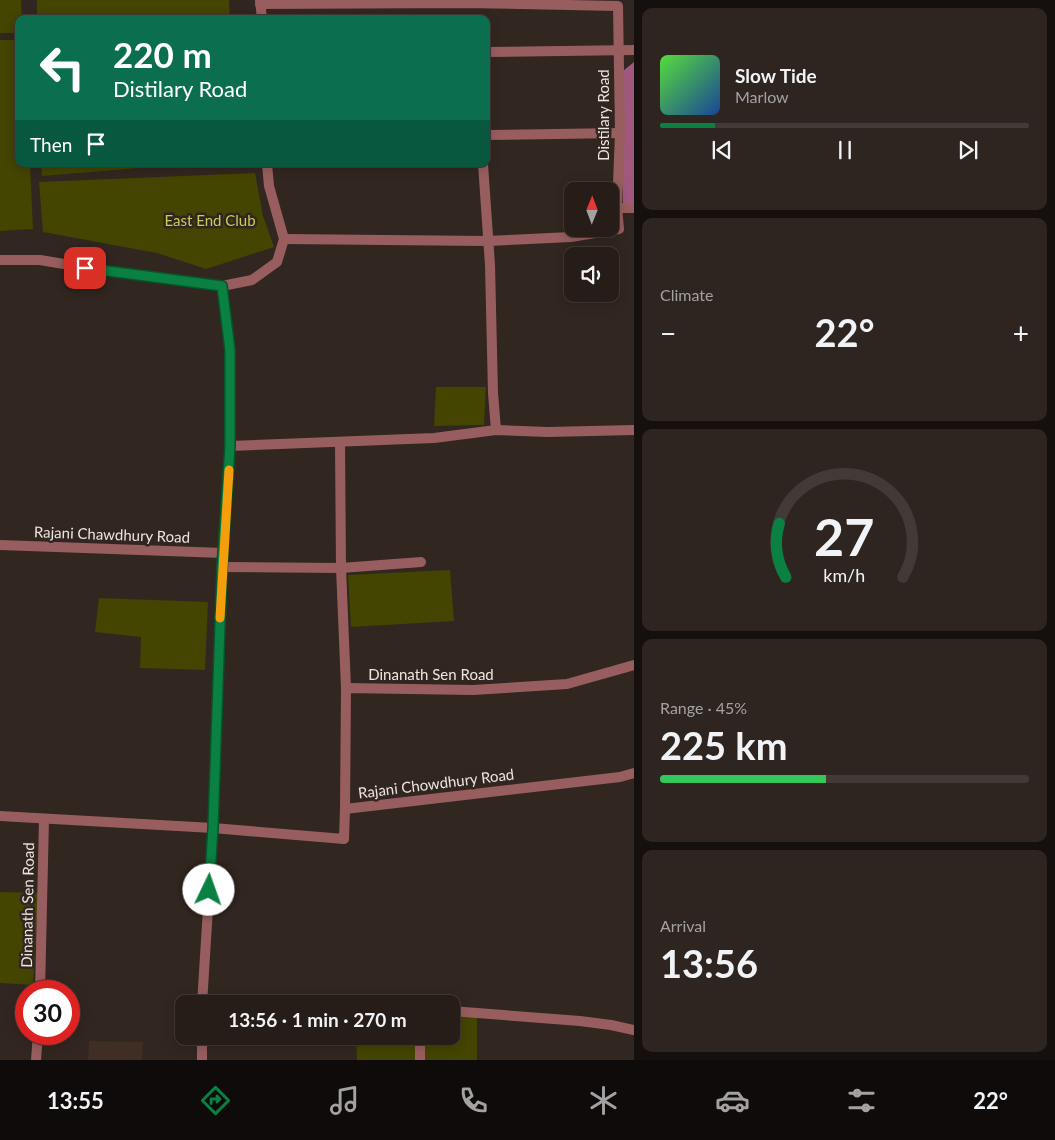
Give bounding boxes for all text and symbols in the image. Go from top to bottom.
text: 220 m [113,33,212,75]
icon: left [30,35,95,100]
text: Slow Tide [735,64,817,87]
street label: Distilary Road [594,69,612,161]
text: Distilary Road [113,75,247,102]
text: Marlow [735,87,789,106]
icon: arrive [82,130,110,158]
text: Then [30,133,72,156]
icon: previous [708,136,736,164]
icon: pause [831,136,859,164]
icon: next [954,136,982,164]
north arrow [564,182,619,238]
map controls [564,182,619,302]
park label: East End Club [164,211,256,229]
pin [64,247,106,289]
button: sound [564,247,619,302]
icon: arrive [71,254,99,282]
text: Climate [660,285,713,304]
text: 22° [815,309,874,355]
text: − [660,316,676,350]
text: + [1013,316,1029,350]
text: 27 [814,505,875,567]
street label: Rajani Chawdhury Road [34,522,190,546]
text: km/h [824,564,865,586]
street label: Dinanath Sen Road [368,665,494,683]
text: Range · 45% [660,698,747,717]
text: 225 km [660,722,788,768]
street label: Rajani Chowdhury Road [357,764,515,802]
street label: Dinanath Sen Road [17,842,37,968]
position arrow [182,863,234,915]
text: Arrival [660,916,706,935]
text: 13:56 [660,940,758,986]
speed limit sign: 30 [15,980,80,1045]
text: 13:56 · 1 min · 270 m [228,1008,407,1031]
icon: directions [198,1083,233,1118]
icon: music [327,1083,362,1118]
icon: phone [456,1083,491,1118]
icon: climate [586,1083,621,1118]
icon: car [715,1083,750,1118]
icon: filters [844,1083,879,1118]
text: 13:55 [47,1087,104,1114]
text: 22° [973,1087,1008,1114]

